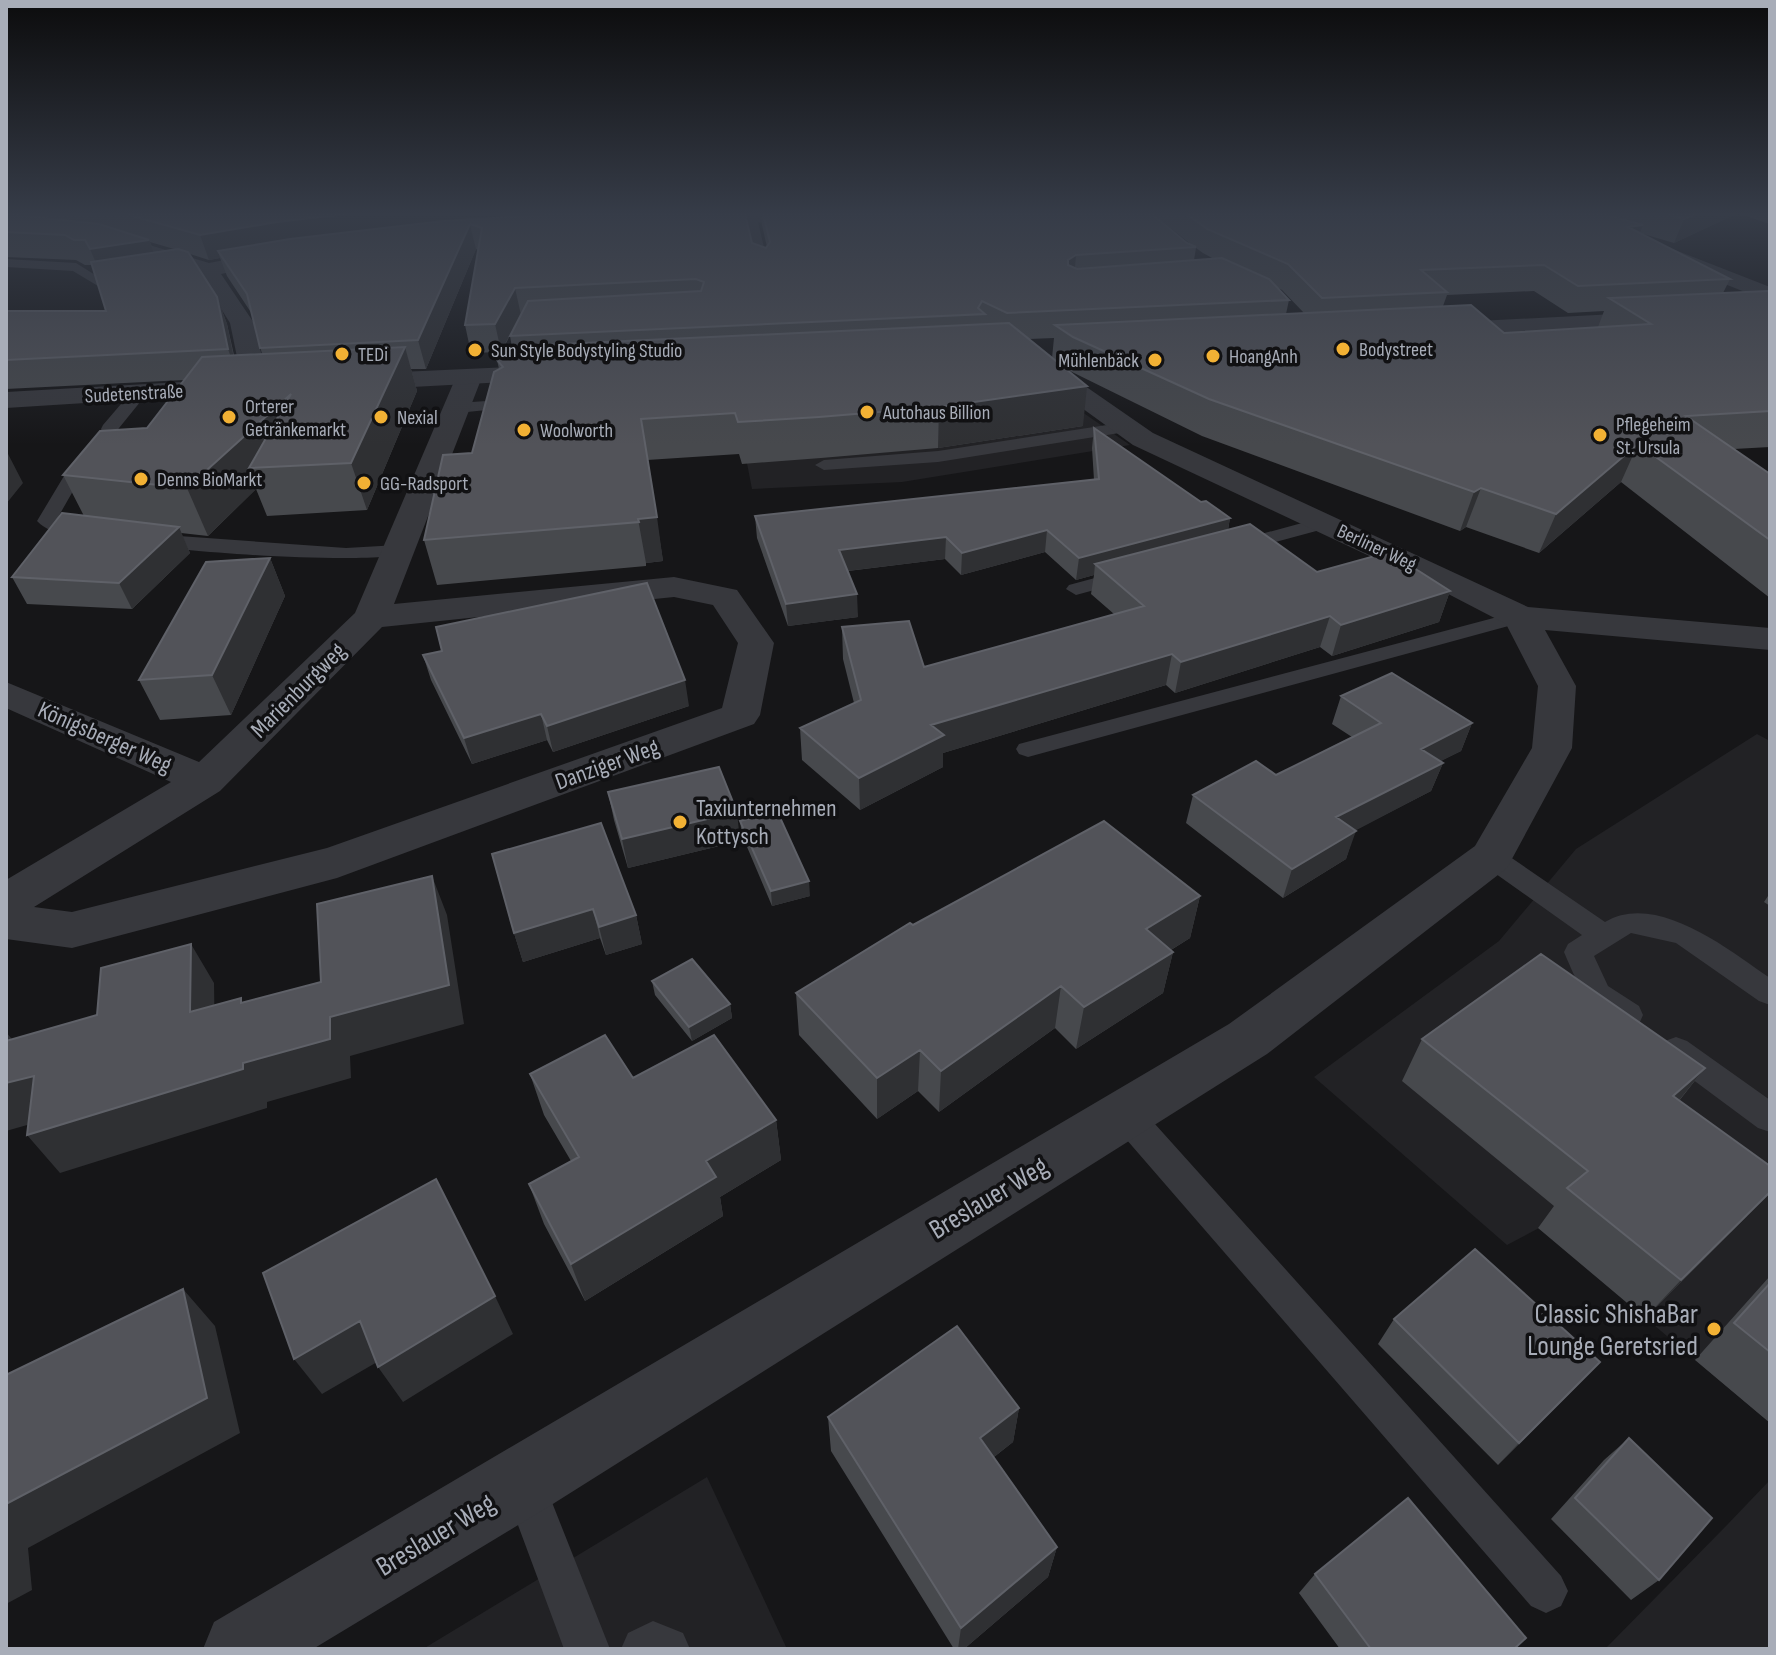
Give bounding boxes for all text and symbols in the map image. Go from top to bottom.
place label: Bodystreet [1359,338,1433,362]
place label: Sun Style Bodystyling Studio [491,339,682,363]
marker: Bodystreet [1334,340,1352,358]
marker: Sun Style Bodystyling Studio [466,341,484,359]
place label: TEDi [358,343,388,367]
marker: TEDi [333,345,351,363]
place label: HoangAnh [1229,345,1298,369]
marker: HoangAnh [1204,347,1222,365]
place label: Mühlenbäck [1058,349,1139,373]
marker: Mühlenbäck [1146,351,1164,369]
street label: Sudetenstraße [84,379,184,409]
place label: Orterer Getränkemarkt [245,395,346,442]
place label: Autohaus Billion [882,401,990,425]
marker: Autohaus Billion [858,403,876,421]
place label: Nexial [397,406,438,430]
marker: Orterer Getränkemarkt [220,408,238,426]
marker: Nexial [372,408,390,426]
place label: Pflegeheim St. Ursula [1616,413,1690,460]
place label: Woolworth [540,419,613,443]
marker: Woolworth [515,421,533,439]
marker: Pflegeheim St. Ursula [1591,426,1609,444]
place label: Denns BioMarkt [157,468,262,492]
marker: Denns BioMarkt [132,470,150,488]
place label: GG-Radsport [380,472,468,496]
marker: GG-Radsport [355,474,373,492]
street label: Berliner Weg [1333,519,1420,577]
street label: Marienburgweg [245,637,352,744]
street label: Königsberger Weg [33,695,176,780]
street label: Danziger Weg [551,732,663,797]
place label: Taxiunternehmen Kottysch [696,794,837,851]
marker: Taxiunternehmen Kottysch [671,813,689,831]
street label: Breslauer Weg [923,1150,1054,1247]
place label: Classic ShishaBar Lounge Geretsried [1527,1298,1698,1363]
marker: Classic ShishaBar Lounge Geretsried [1705,1320,1723,1338]
street label: Breslauer Weg [370,1487,501,1584]

